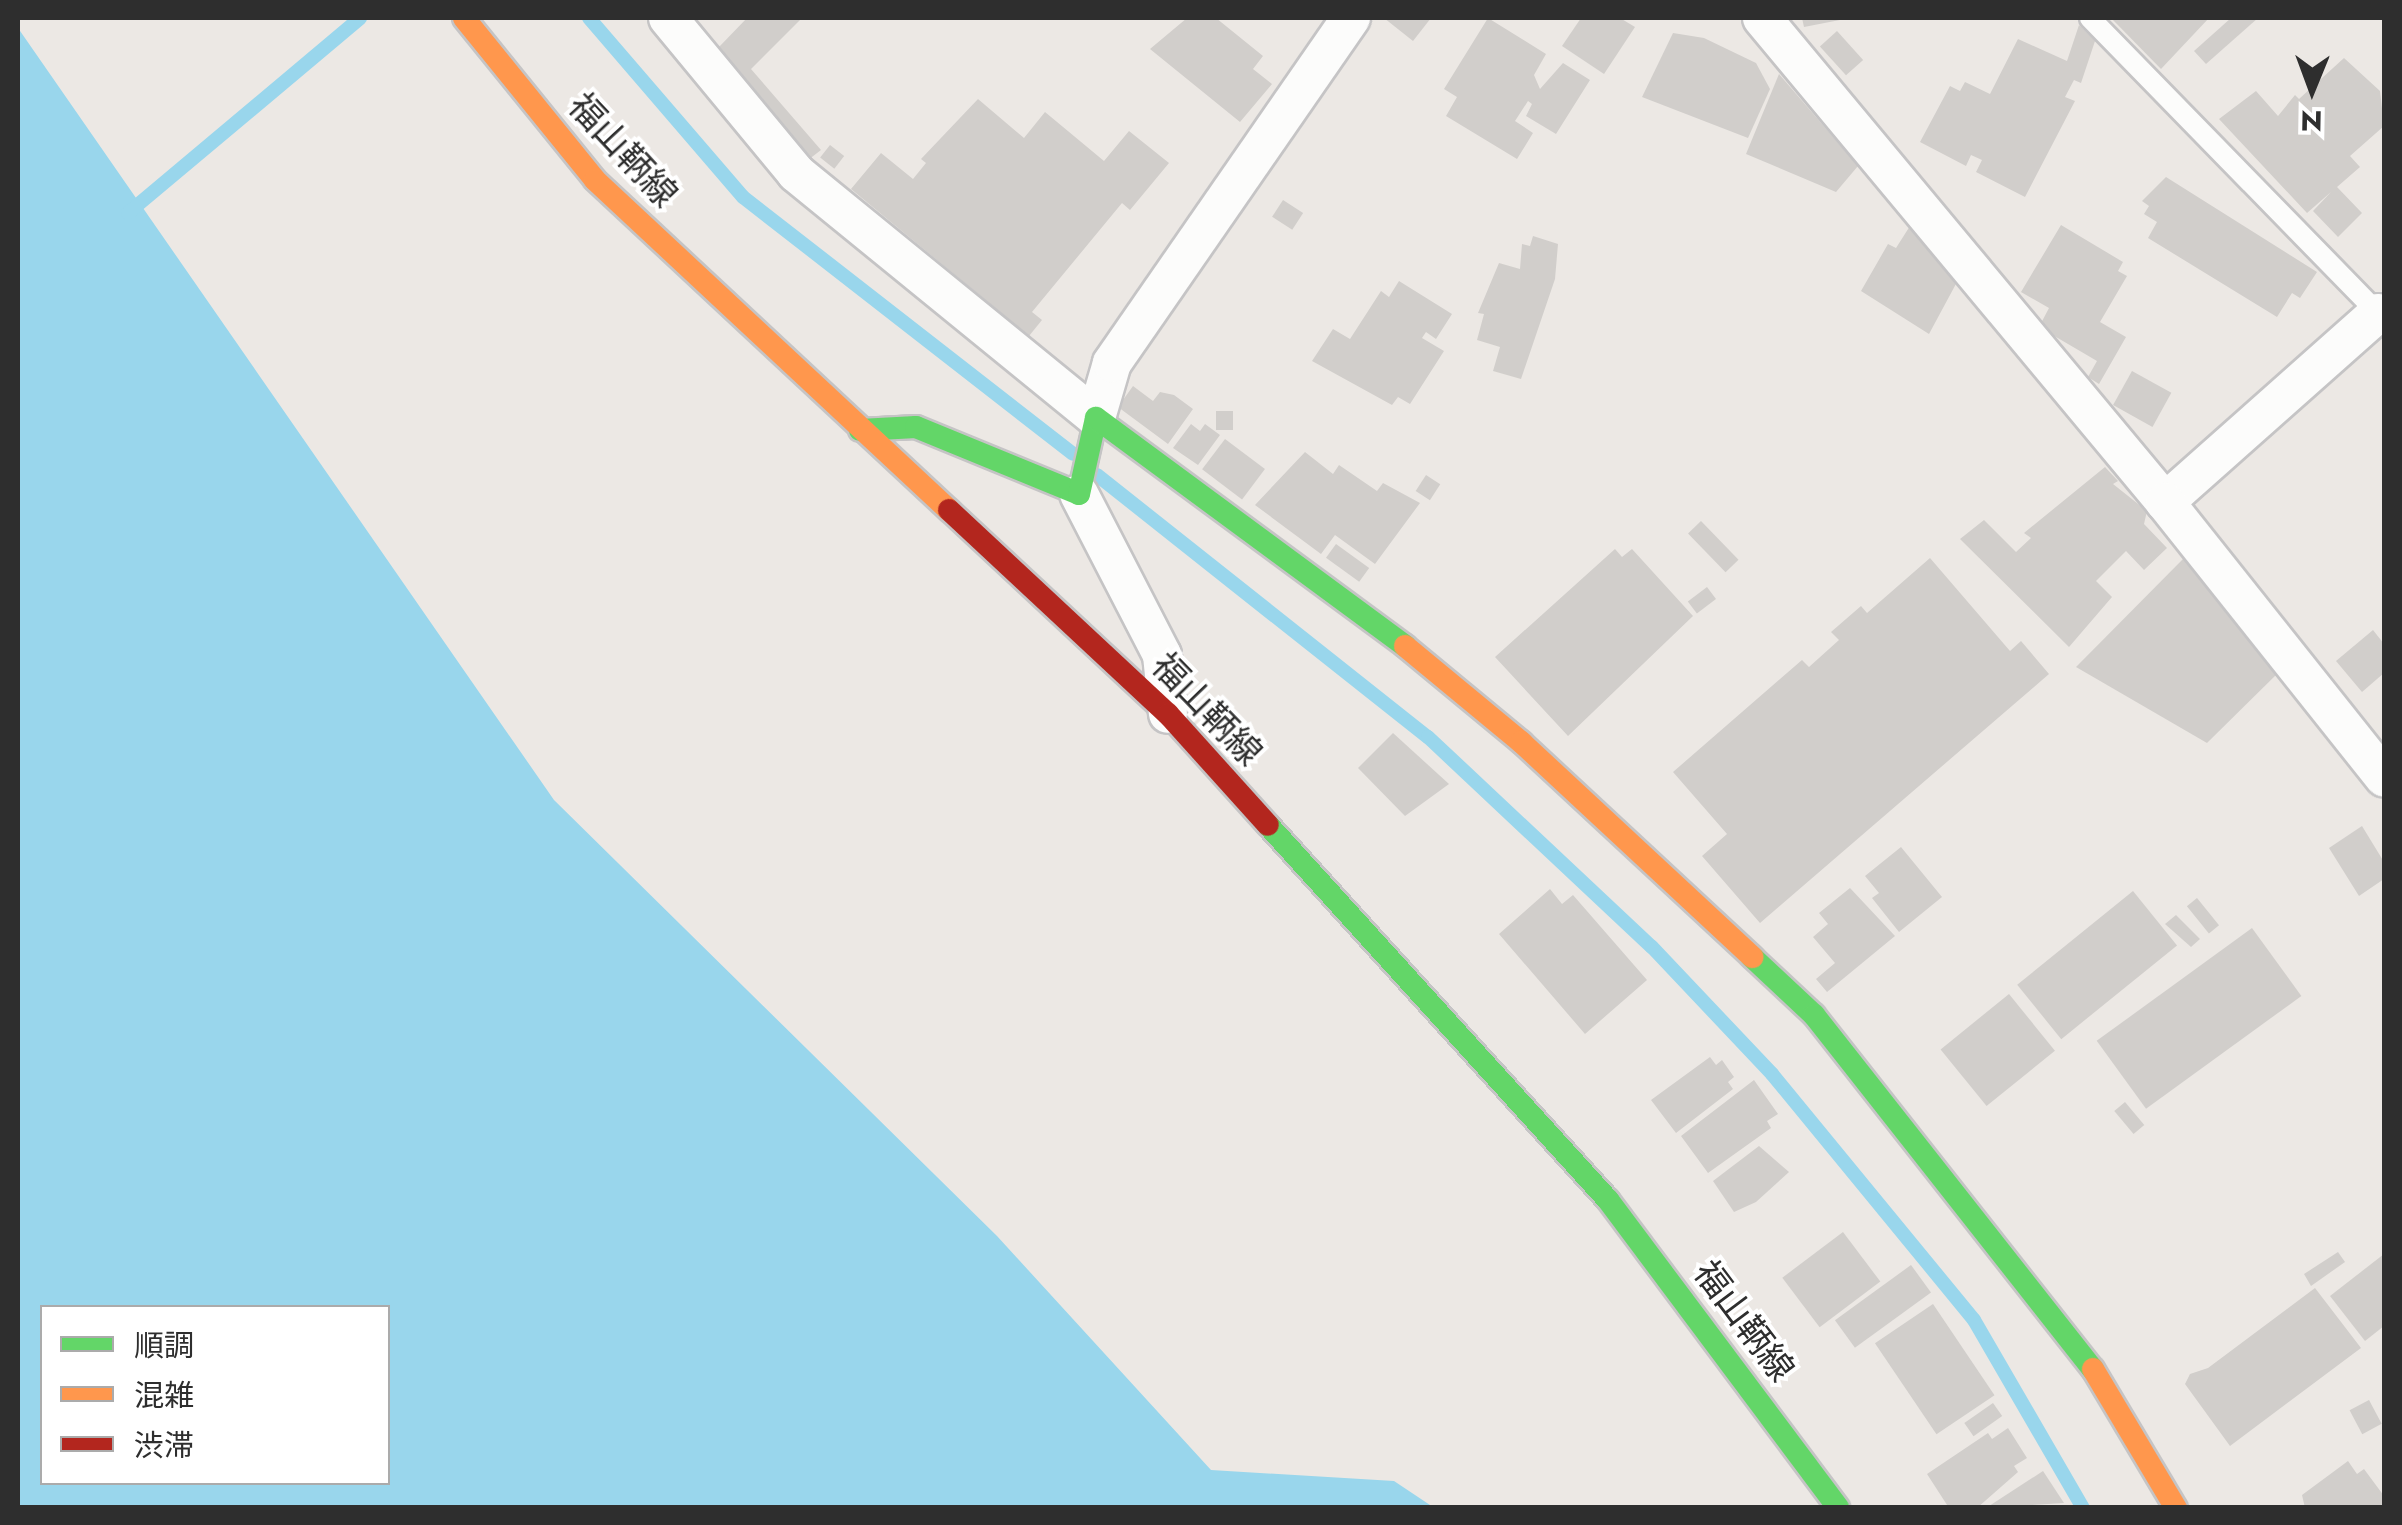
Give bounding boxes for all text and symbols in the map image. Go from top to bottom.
north arrow [2262,40,2362,140]
street label: 福山鞆線 [560,84,686,216]
text: N [2300,100,2323,141]
street label: 福山鞆線 [1143,644,1271,774]
street label: 福山鞆線 [1685,1252,1803,1390]
legend [40,1305,390,1485]
text: 順調 [134,1324,194,1367]
text: 混雑 [134,1374,194,1417]
text: 渋滞 [134,1424,194,1467]

